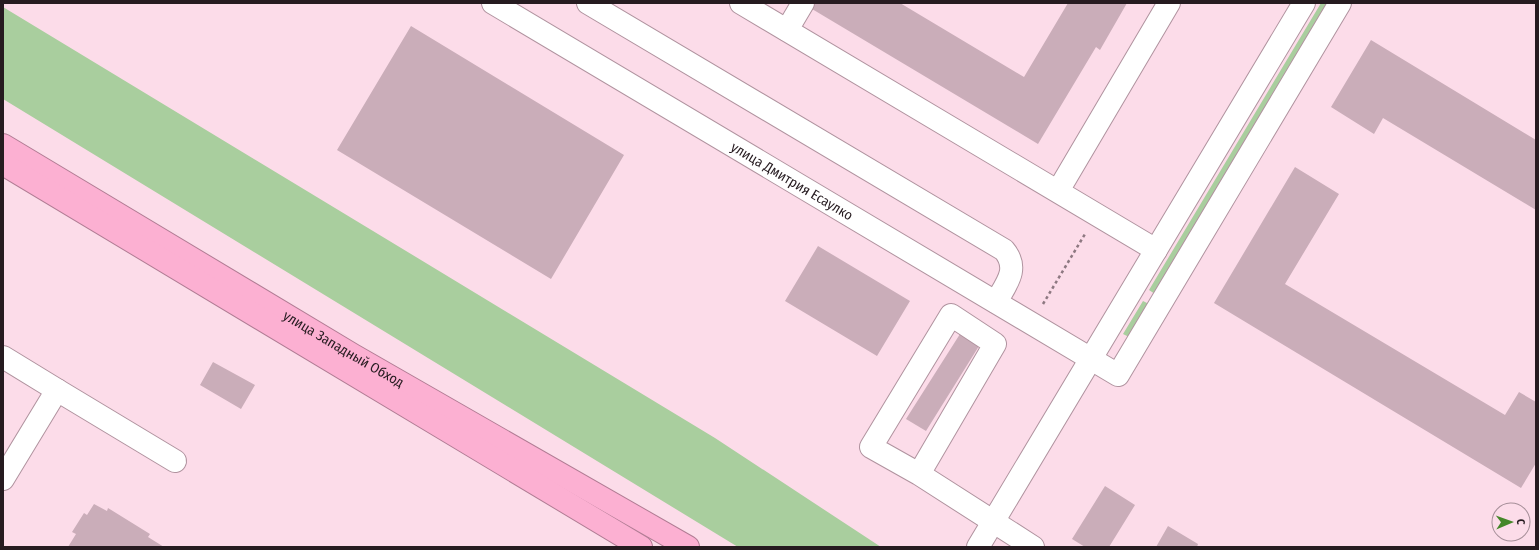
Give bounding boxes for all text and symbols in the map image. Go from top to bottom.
street label: улица Дмитрия Есаулко [728,138,856,224]
street label: улица Западный Обход [280,307,407,391]
north arrow [1491,502,1531,542]
text: С [1514,519,1527,525]

